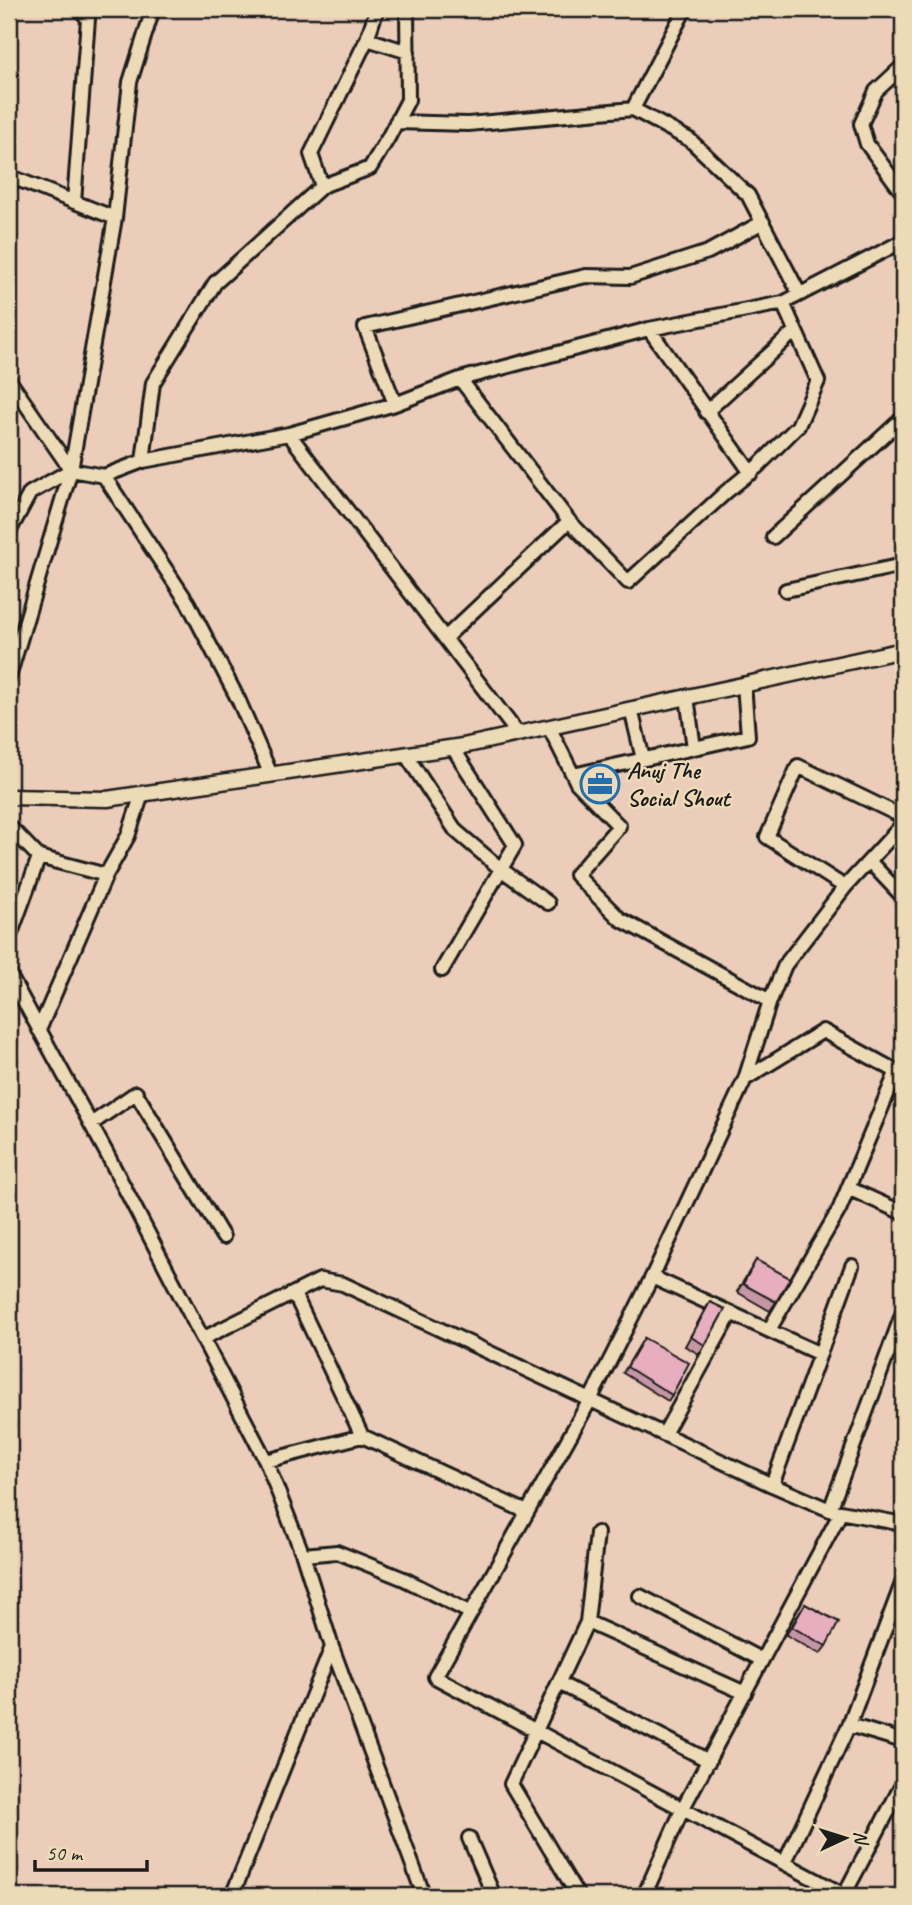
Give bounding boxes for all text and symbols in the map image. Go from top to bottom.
place label: Anuj The Social Shout [627,755,732,813]
office icon: Anuj The Social Shout [579,763,621,805]
north arrow [810,1804,880,1874]
scale bar [35,1828,147,1872]
text: N [849,1830,874,1847]
text: 50 m [46,1840,84,1866]

